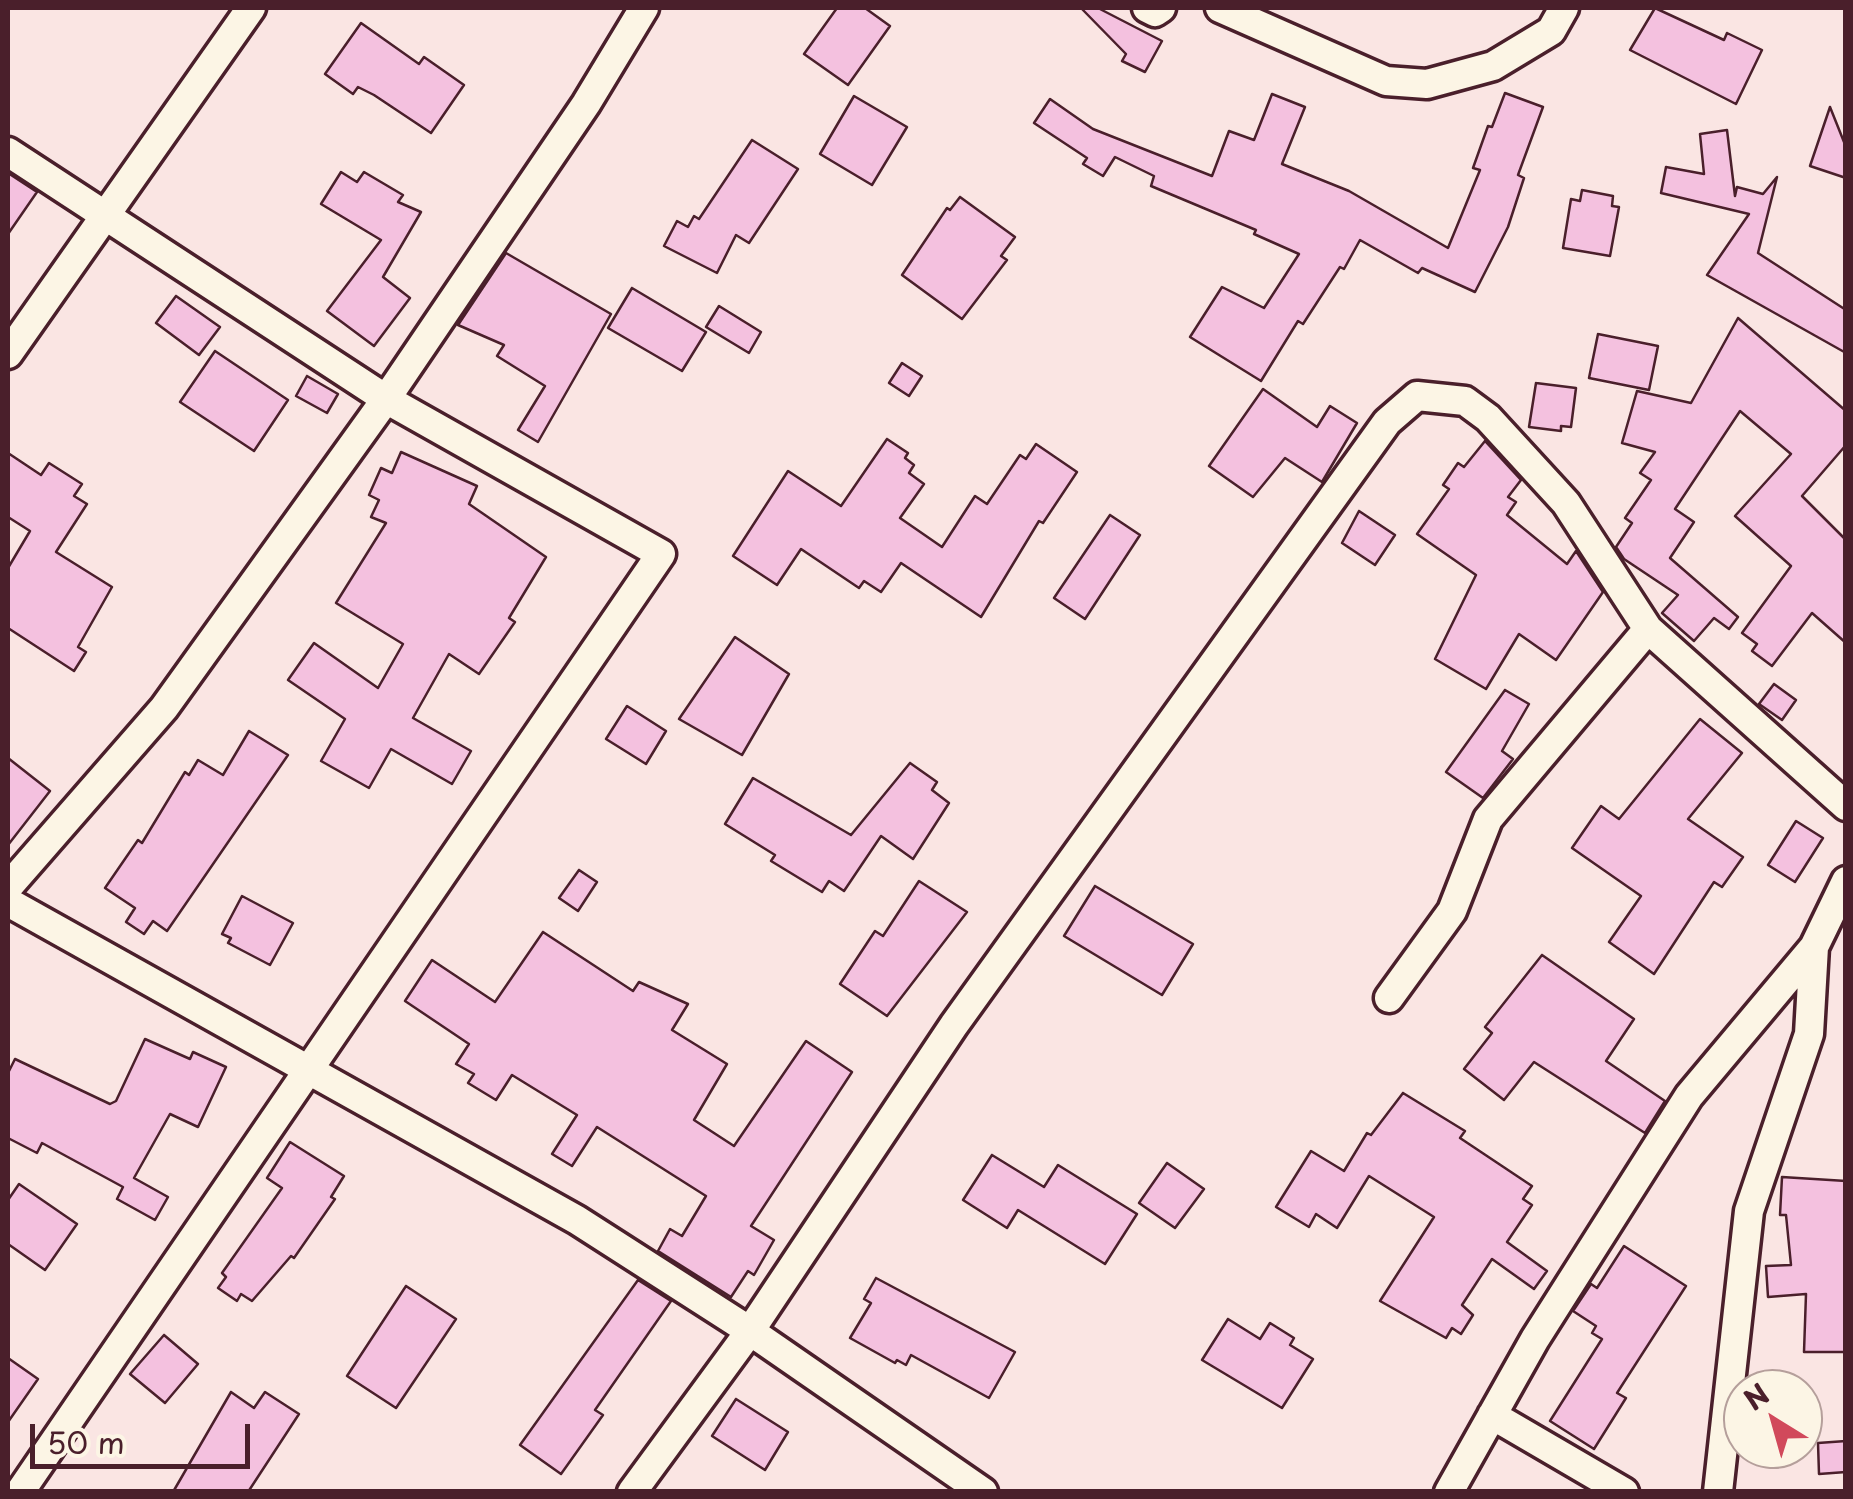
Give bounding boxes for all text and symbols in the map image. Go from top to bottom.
north arrow [1723,1369,1823,1469]
text: N [1734,1372,1778,1420]
scale bar [35,1404,255,1466]
text: 50 m [47,1419,125,1464]

